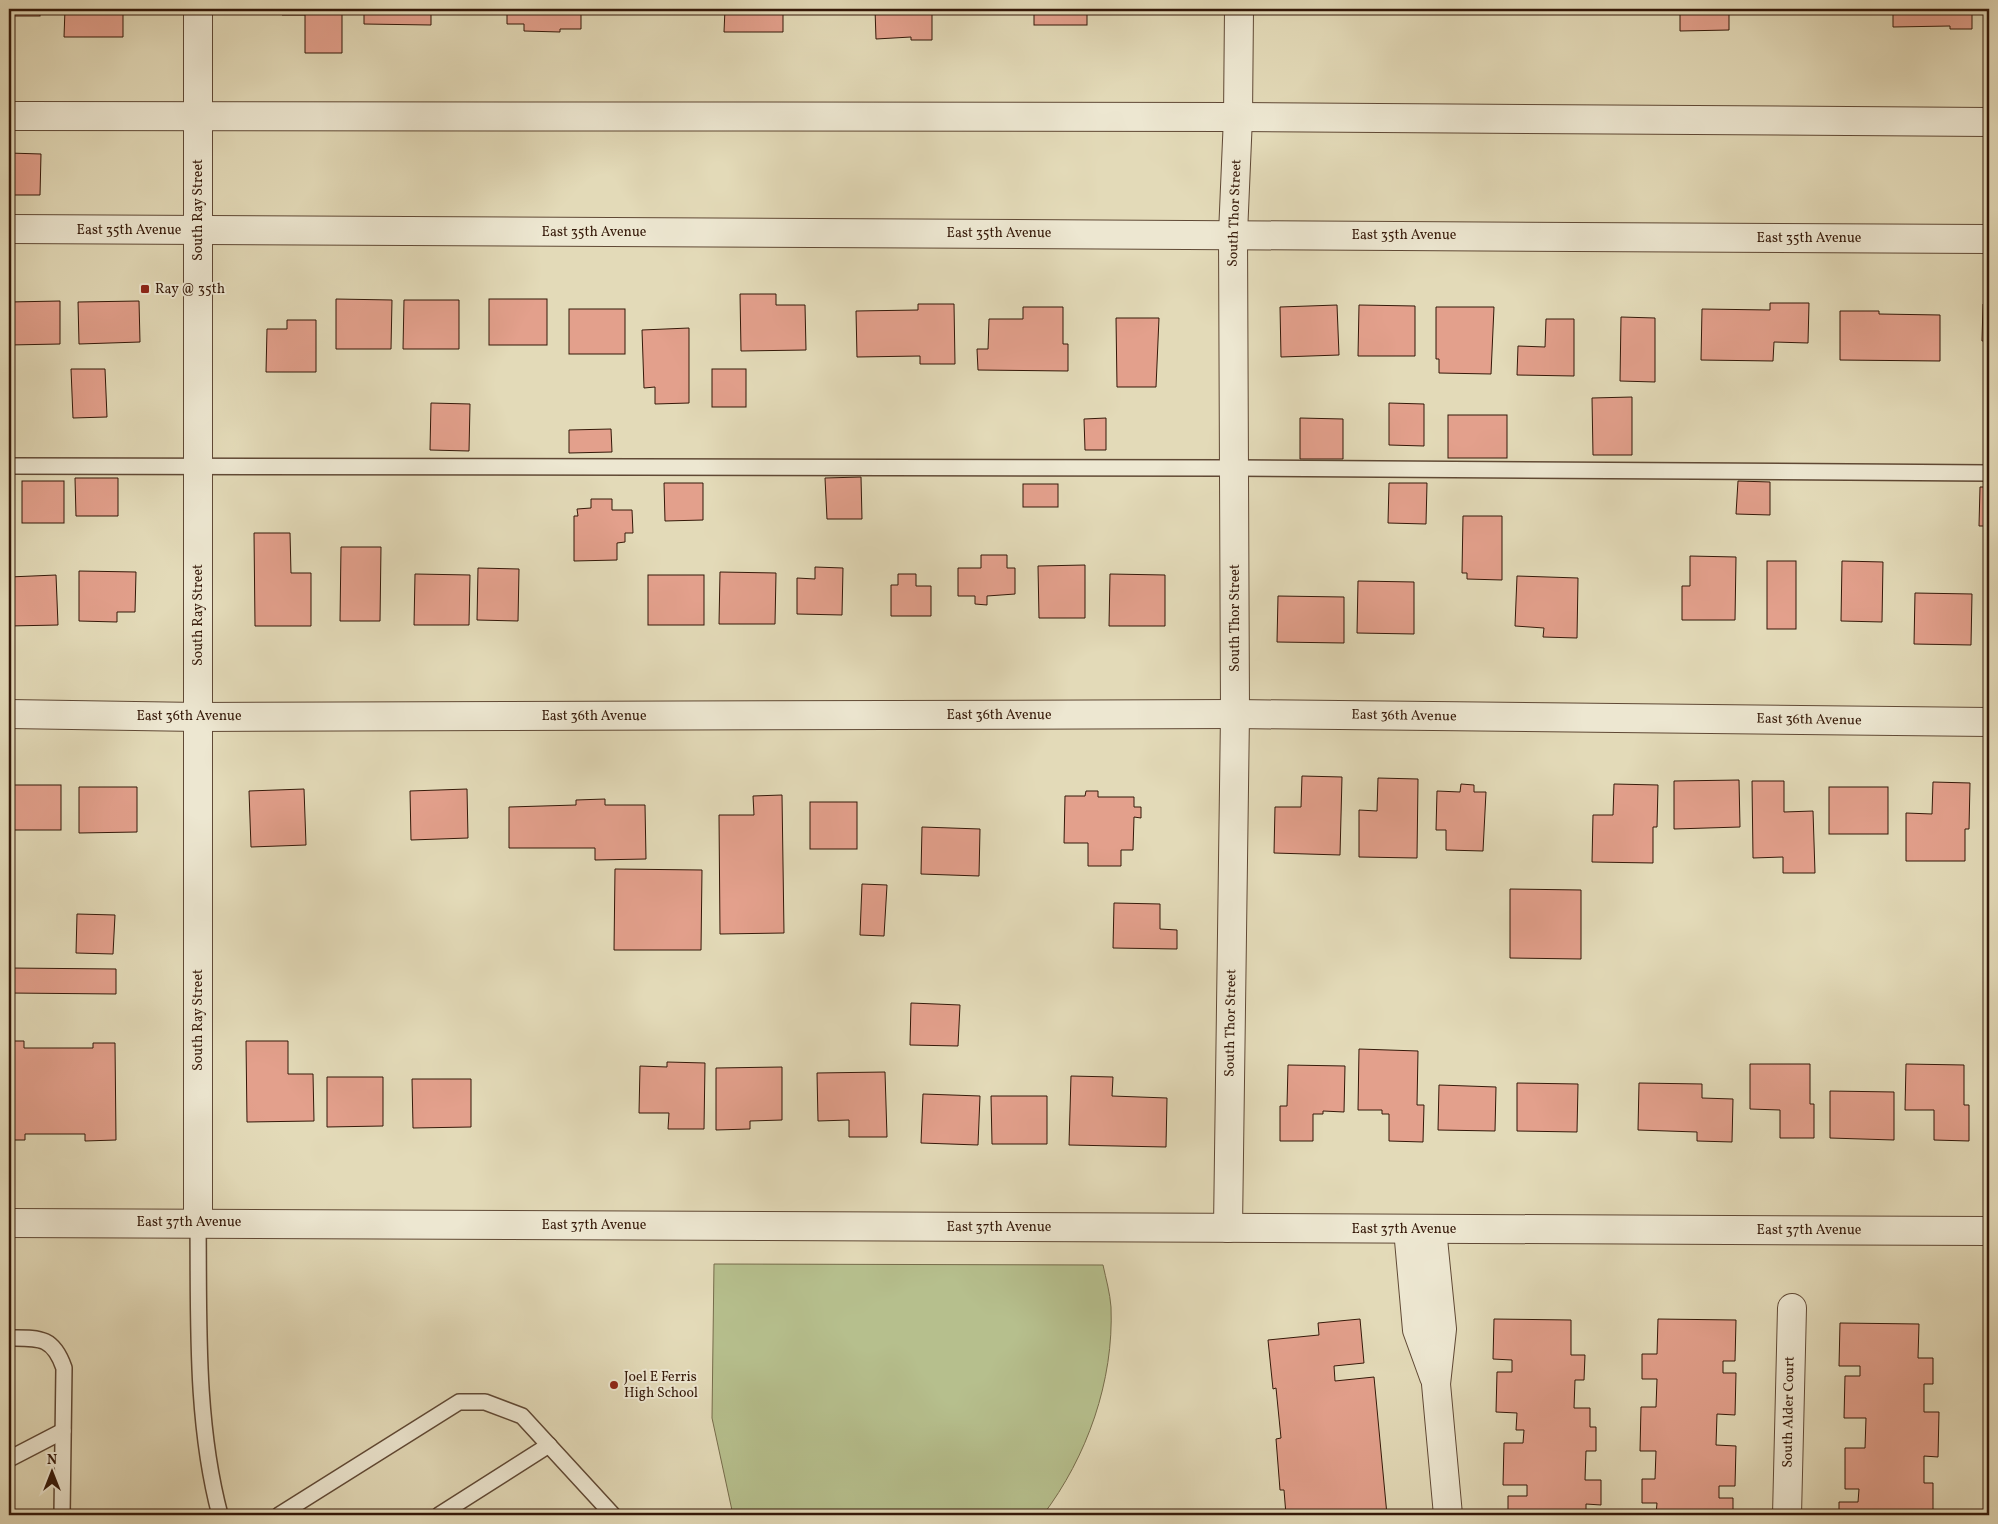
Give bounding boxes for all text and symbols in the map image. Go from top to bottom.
street label: South Ray Street [189,159,208,261]
street label: South Thor Street [1224,159,1246,267]
street label: East 35th Avenue [77,221,182,240]
street label: East 35th Avenue [542,223,647,242]
street label: East 35th Avenue [947,224,1052,243]
street label: East 35th Avenue [1352,226,1457,245]
street label: East 35th Avenue [1757,229,1862,248]
place label: Ray @ 35th [155,280,225,299]
marker: Ray @ 35th [139,283,151,295]
street label: South Ray Street [189,564,208,666]
street label: South Thor Street [1226,564,1245,672]
street label: East 36th Avenue [946,706,1052,725]
street label: East 36th Avenue [1351,706,1457,726]
street label: East 36th Avenue [136,707,242,726]
street label: East 36th Avenue [541,707,647,726]
street label: East 36th Avenue [1756,710,1862,730]
street label: South Ray Street [189,969,208,1071]
street label: South Thor Street [1221,969,1241,1077]
street label: East 37th Avenue [137,1213,242,1232]
street label: East 37th Avenue [542,1216,647,1235]
street label: East 37th Avenue [947,1218,1052,1237]
street label: East 37th Avenue [1352,1220,1457,1239]
street label: East 37th Avenue [1757,1221,1862,1240]
street label: South Alder Court [1779,1356,1799,1468]
place label: Joel E Ferris High School [624,1368,698,1403]
marker: Joel E Ferris High School [608,1379,620,1391]
north arrow [28,1446,78,1496]
text: N [47,1451,57,1470]

